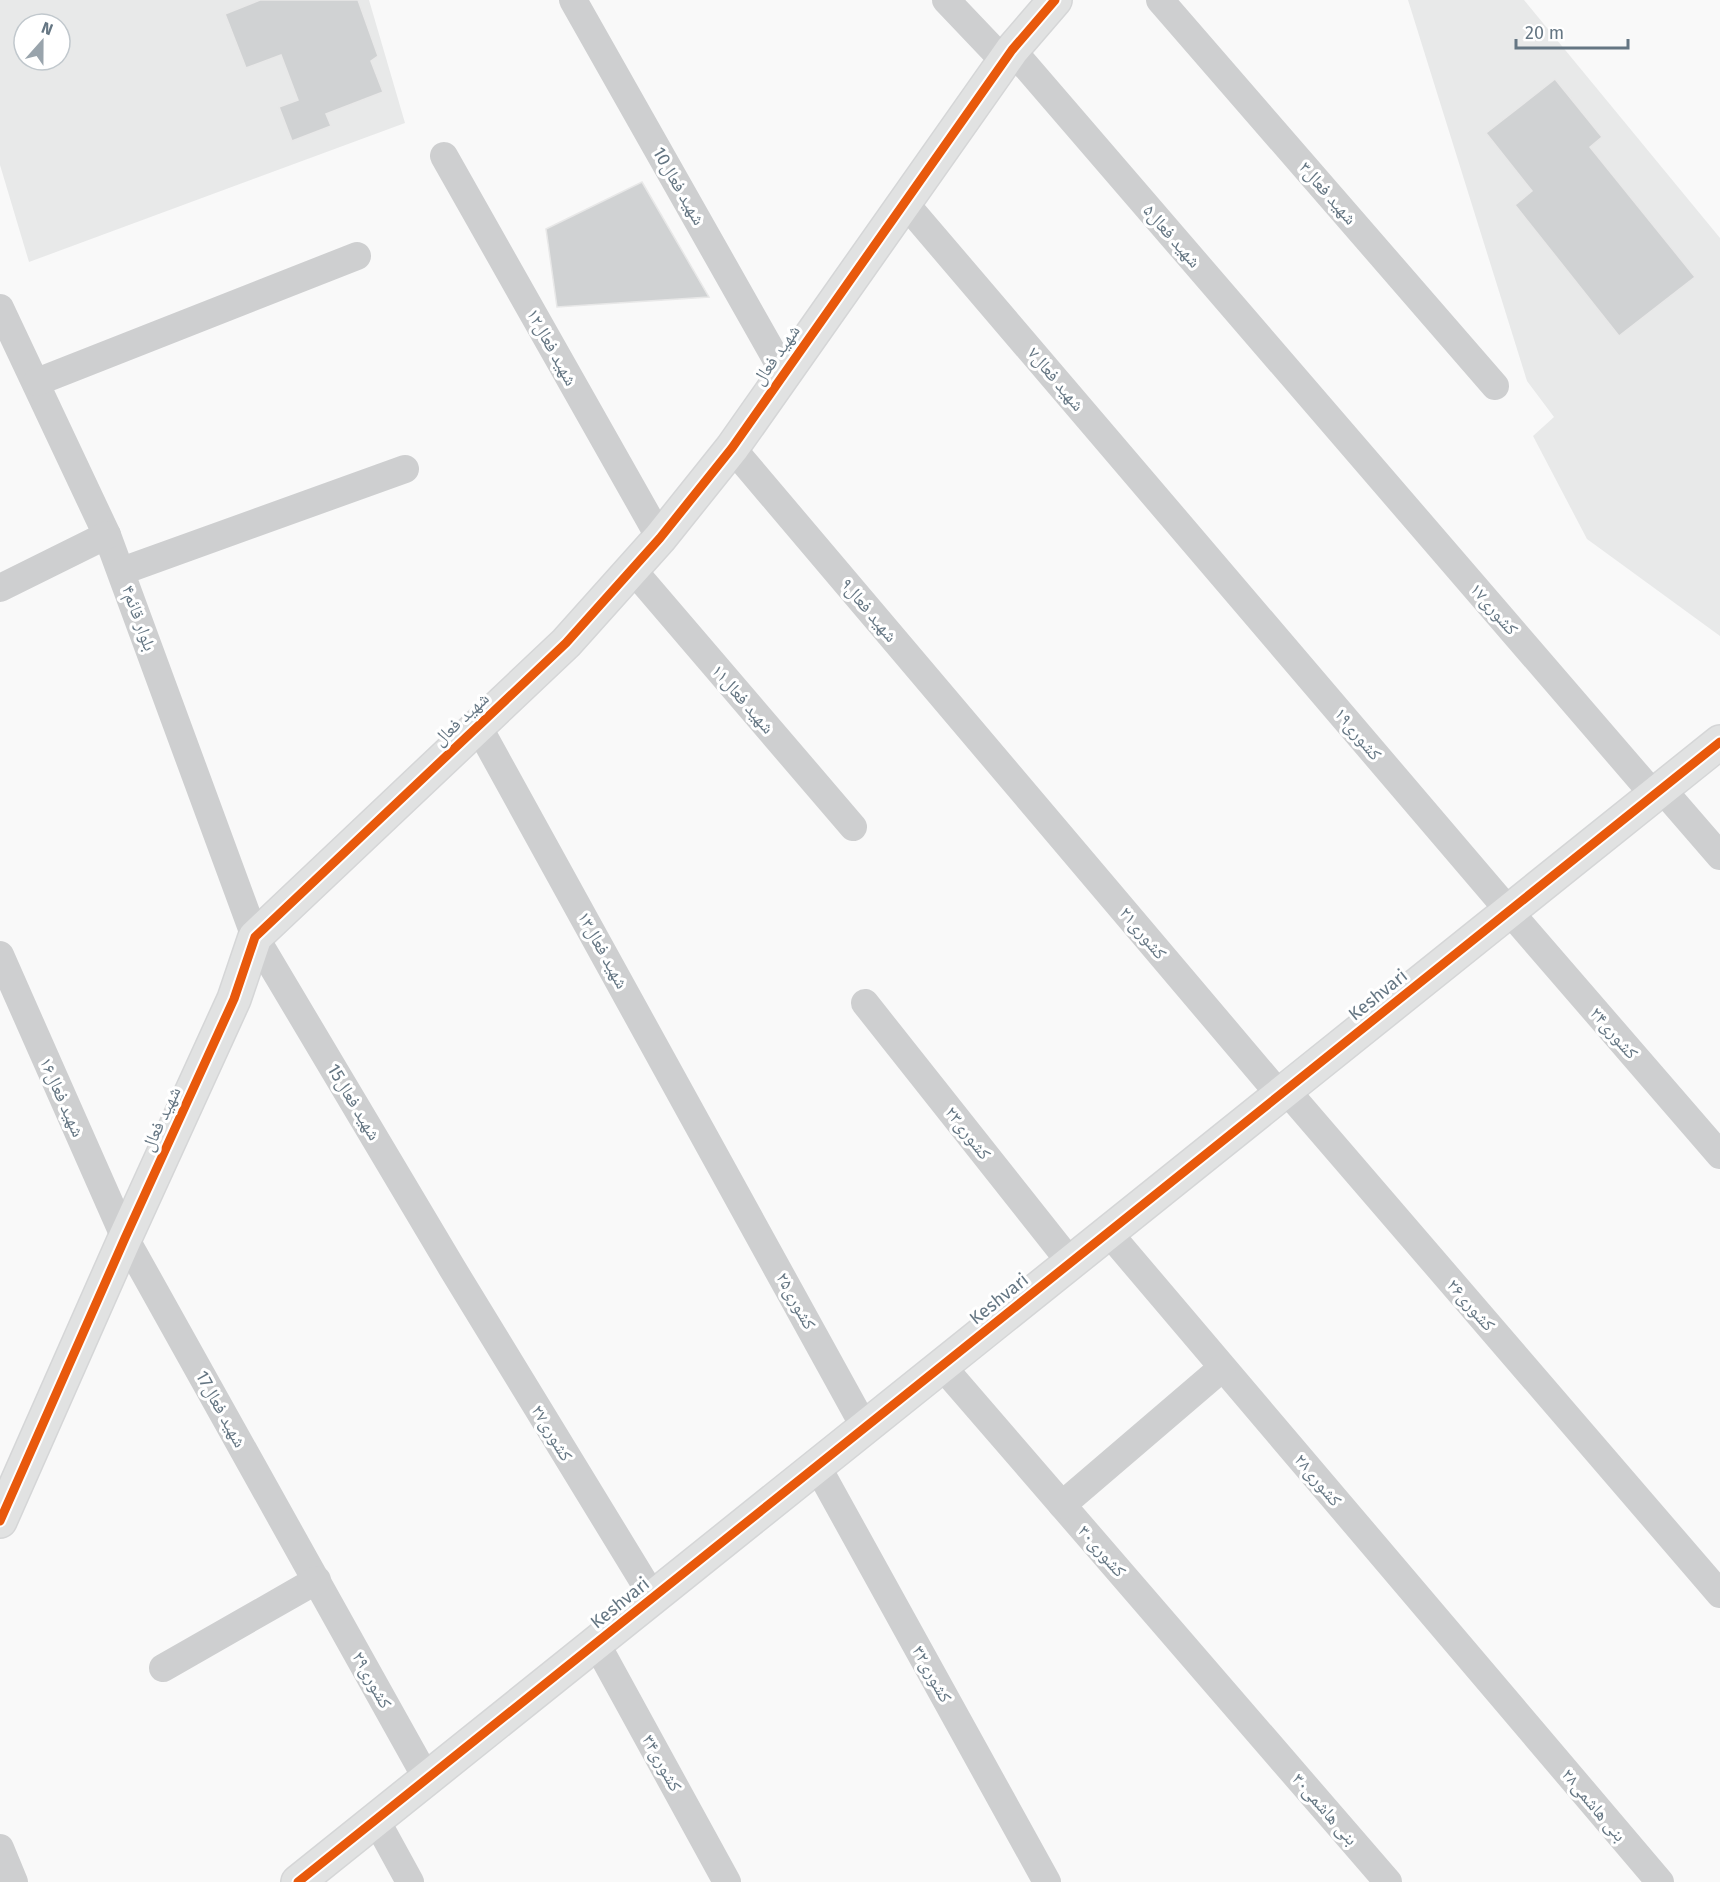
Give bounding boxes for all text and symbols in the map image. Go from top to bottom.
north arrow [12,12,72,72]
scale bar [1516,12,1628,50]
text: N [39,18,56,39]
text: 20 m [1525,22,1564,44]
street label: 10شهید فعال [648,143,710,229]
street label: شهید فعال۳ [1294,157,1362,229]
street label: شهید فعال۵ [1138,200,1206,272]
street label: شهید فعال۱۲ [522,305,582,389]
street label: شهید فعال [747,321,805,389]
street label: شهید فعال۷ [1023,342,1089,416]
street label: شهید فعال۹ [836,573,902,647]
street label: ۱۷کشوری [1465,578,1523,640]
street label: بلوار قائم۴ [116,582,161,654]
street label: شهید فعال۱۱ [707,660,779,738]
street label: شهید فعال [428,688,494,750]
street label: ۱۹کشوری [1330,703,1387,765]
street label: ۲۱کشوری [1115,902,1172,964]
street label: شهید فعال۱۳ [573,908,633,992]
street label: Keshvari [1344,965,1412,1025]
street label: کشوری۲۴ [1585,1002,1643,1064]
street label: شهید فعال۱۶ [35,1054,89,1140]
street label: 15شهید فعال [323,1060,385,1144]
street label: شهید فعال [136,1083,186,1155]
street label: کشوری۲۳ [940,1102,996,1165]
street label: کشوری۲۵ [771,1269,821,1334]
street label: Keshvari [965,1269,1033,1329]
street label: کشوری۲۶ [1442,1274,1500,1336]
street label: 17شهید فعال [191,1367,251,1451]
street label: کشوری۲۷ [527,1401,578,1466]
street label: کشوری۲۸ [1290,1449,1347,1511]
street label: کشوری۳۰ [1073,1520,1131,1582]
street label: Keshvari [586,1573,654,1633]
street label: کشوری۳۲ [907,1642,957,1707]
street label: کشوری۲۹ [347,1648,397,1713]
street label: کشوری۳۴ [637,1731,687,1796]
street label: بنی هاشمی۲۸ [1557,1764,1631,1846]
street label: بنی هاشمی۳۰ [1288,1768,1362,1850]

